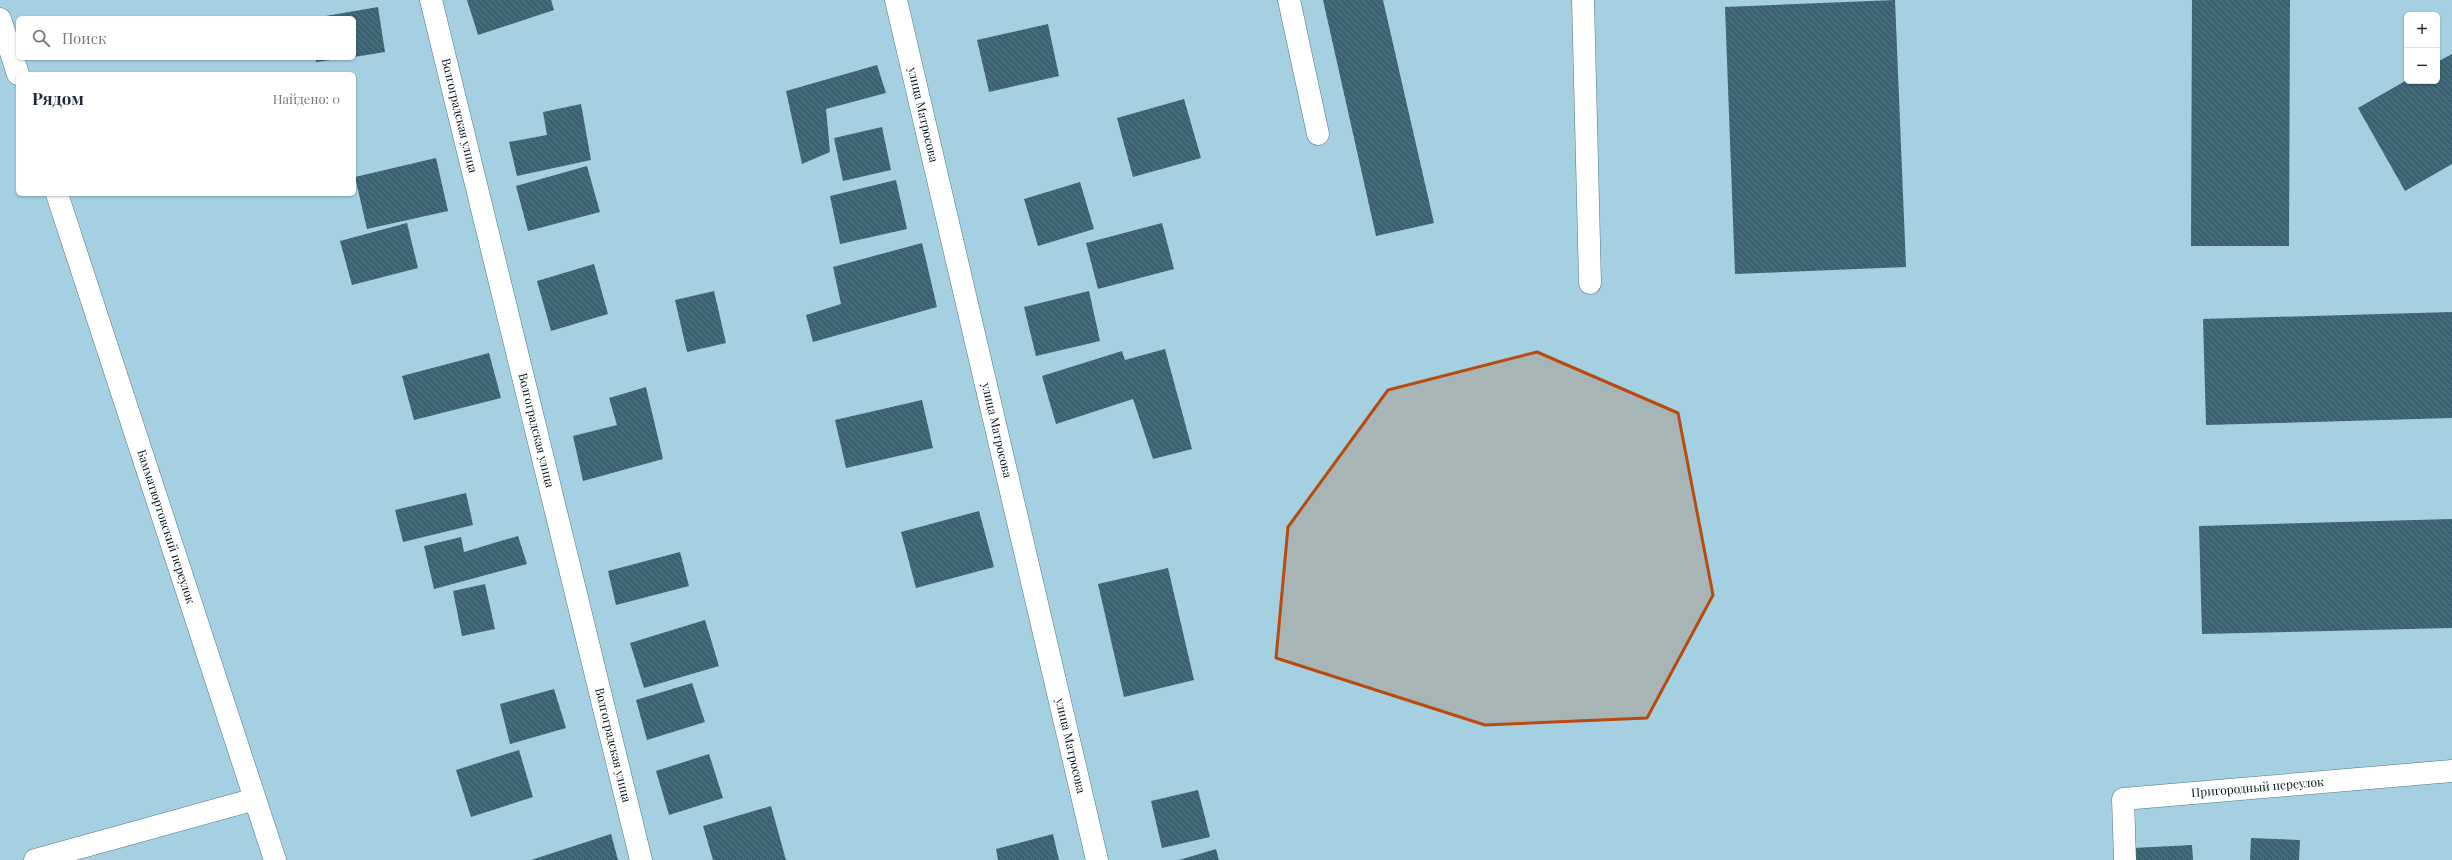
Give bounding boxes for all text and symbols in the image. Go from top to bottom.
map controls [2404,12,2440,84]
button: + [2404,12,2440,48]
search box [16,16,356,60]
icon: search [30,27,52,49]
text: Поиск [62,28,107,48]
button: − [2404,48,2440,84]
street label: Волгоградская улица [438,56,482,174]
street label: улица Матросова [905,65,943,164]
text: Рядом [32,87,84,109]
text: Найдено: 0 [273,90,340,107]
street label: Волгоградская улица [515,371,559,489]
street label: улица Матросова [979,380,1016,479]
street label: Бамматюртовский переулок [134,447,200,606]
street label: Волгоградская улица [592,686,636,804]
street label: улица Матросова [1052,696,1090,795]
street label: Пригородный переулок [2190,773,2325,800]

